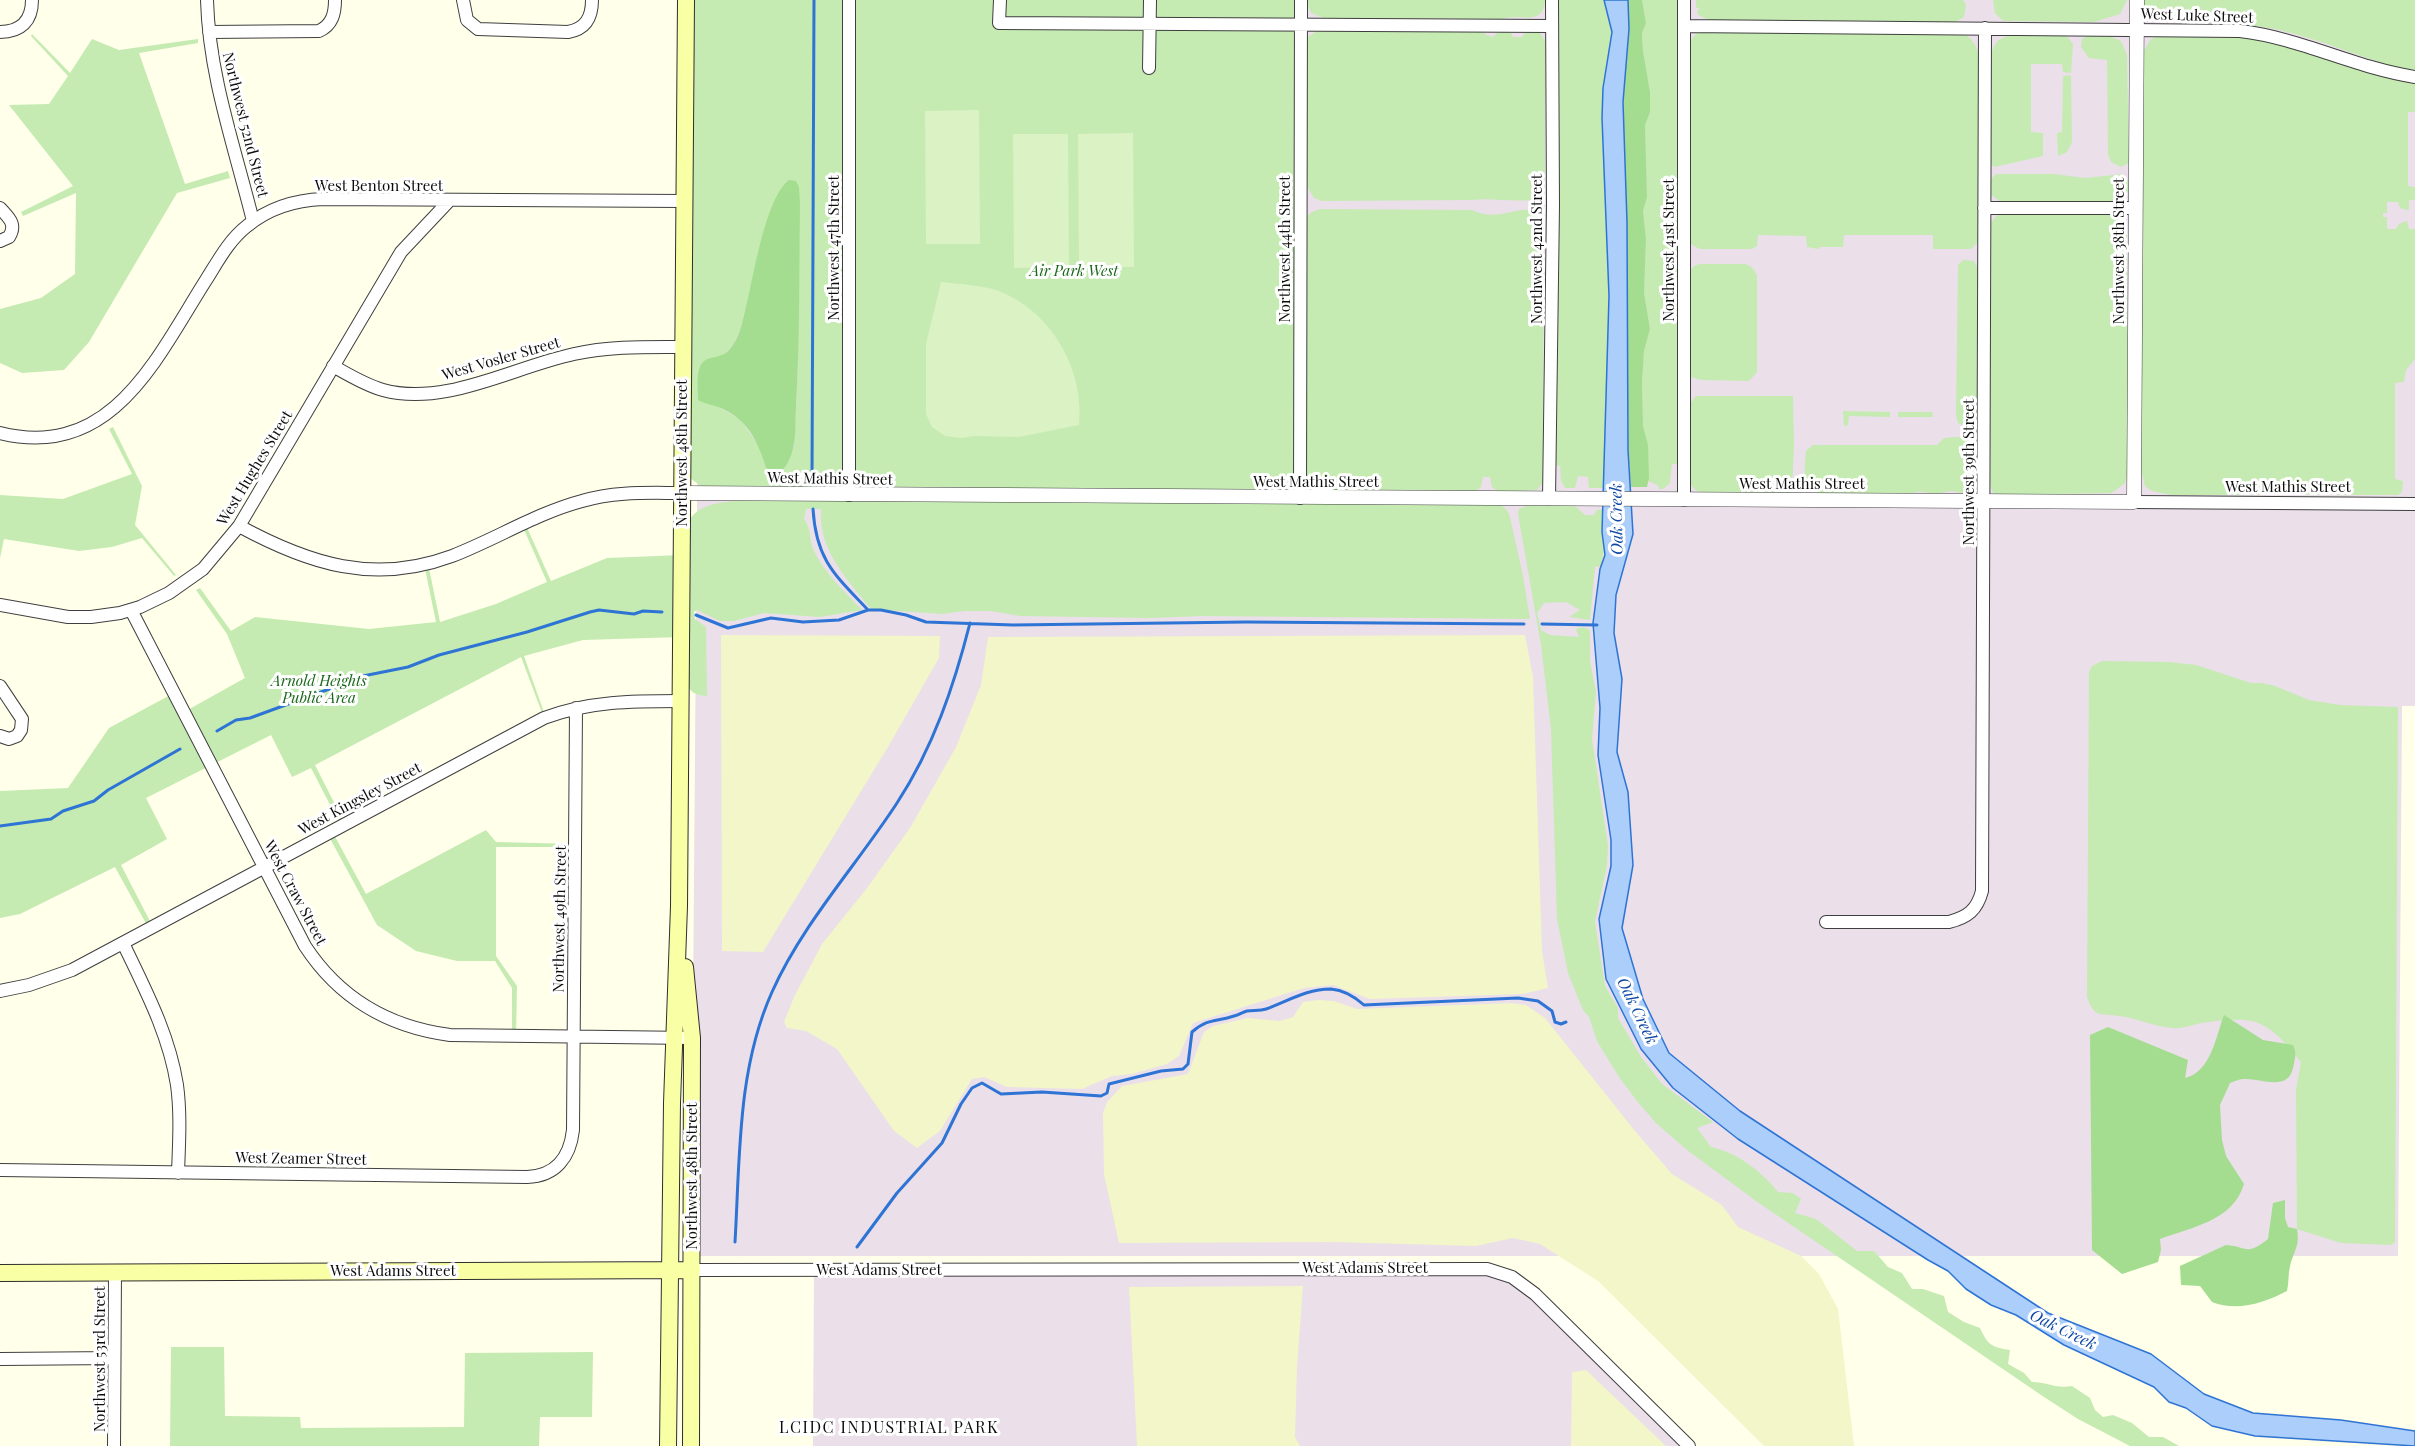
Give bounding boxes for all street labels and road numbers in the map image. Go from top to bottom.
street label: West Luke Street [2140,5,2254,27]
street label: Northwest 52nd Street [218,51,272,199]
street label: Northwest 42nd Street [1528,174,1546,324]
street label: Northwest 47th Street [825,175,843,321]
street label: Northwest 44th Street [1276,176,1294,322]
street label: West Benton Street [315,177,443,195]
street label: Northwest 38th Street [2110,178,2128,324]
street label: Northwest 41st Street [1660,179,1678,321]
street label: West Vosler Street [440,334,562,384]
street label: Northwest 48th Street [673,379,691,527]
street label: Northwest 39th Street [1960,399,1978,545]
street label: West Hughes Street [214,407,296,529]
street label: West Mathis Street [767,469,893,489]
street label: West Mathis Street [1253,473,1379,491]
street label: West Mathis Street [1739,475,1865,493]
street label: West Mathis Street [2225,478,2351,496]
street label: West Kingsley Street [295,759,425,839]
street label: West Craw Street [260,838,330,948]
street label: Northwest 49th Street [550,845,570,993]
street label: Northwest 48th Street [683,1102,701,1250]
street label: West Zeamer Street [235,1149,367,1169]
street label: West Adams Street [1302,1259,1428,1277]
street label: West Adams Street [816,1261,942,1279]
street label: West Adams Street [330,1262,456,1280]
street label: Northwest 53rd Street [91,1286,109,1432]

